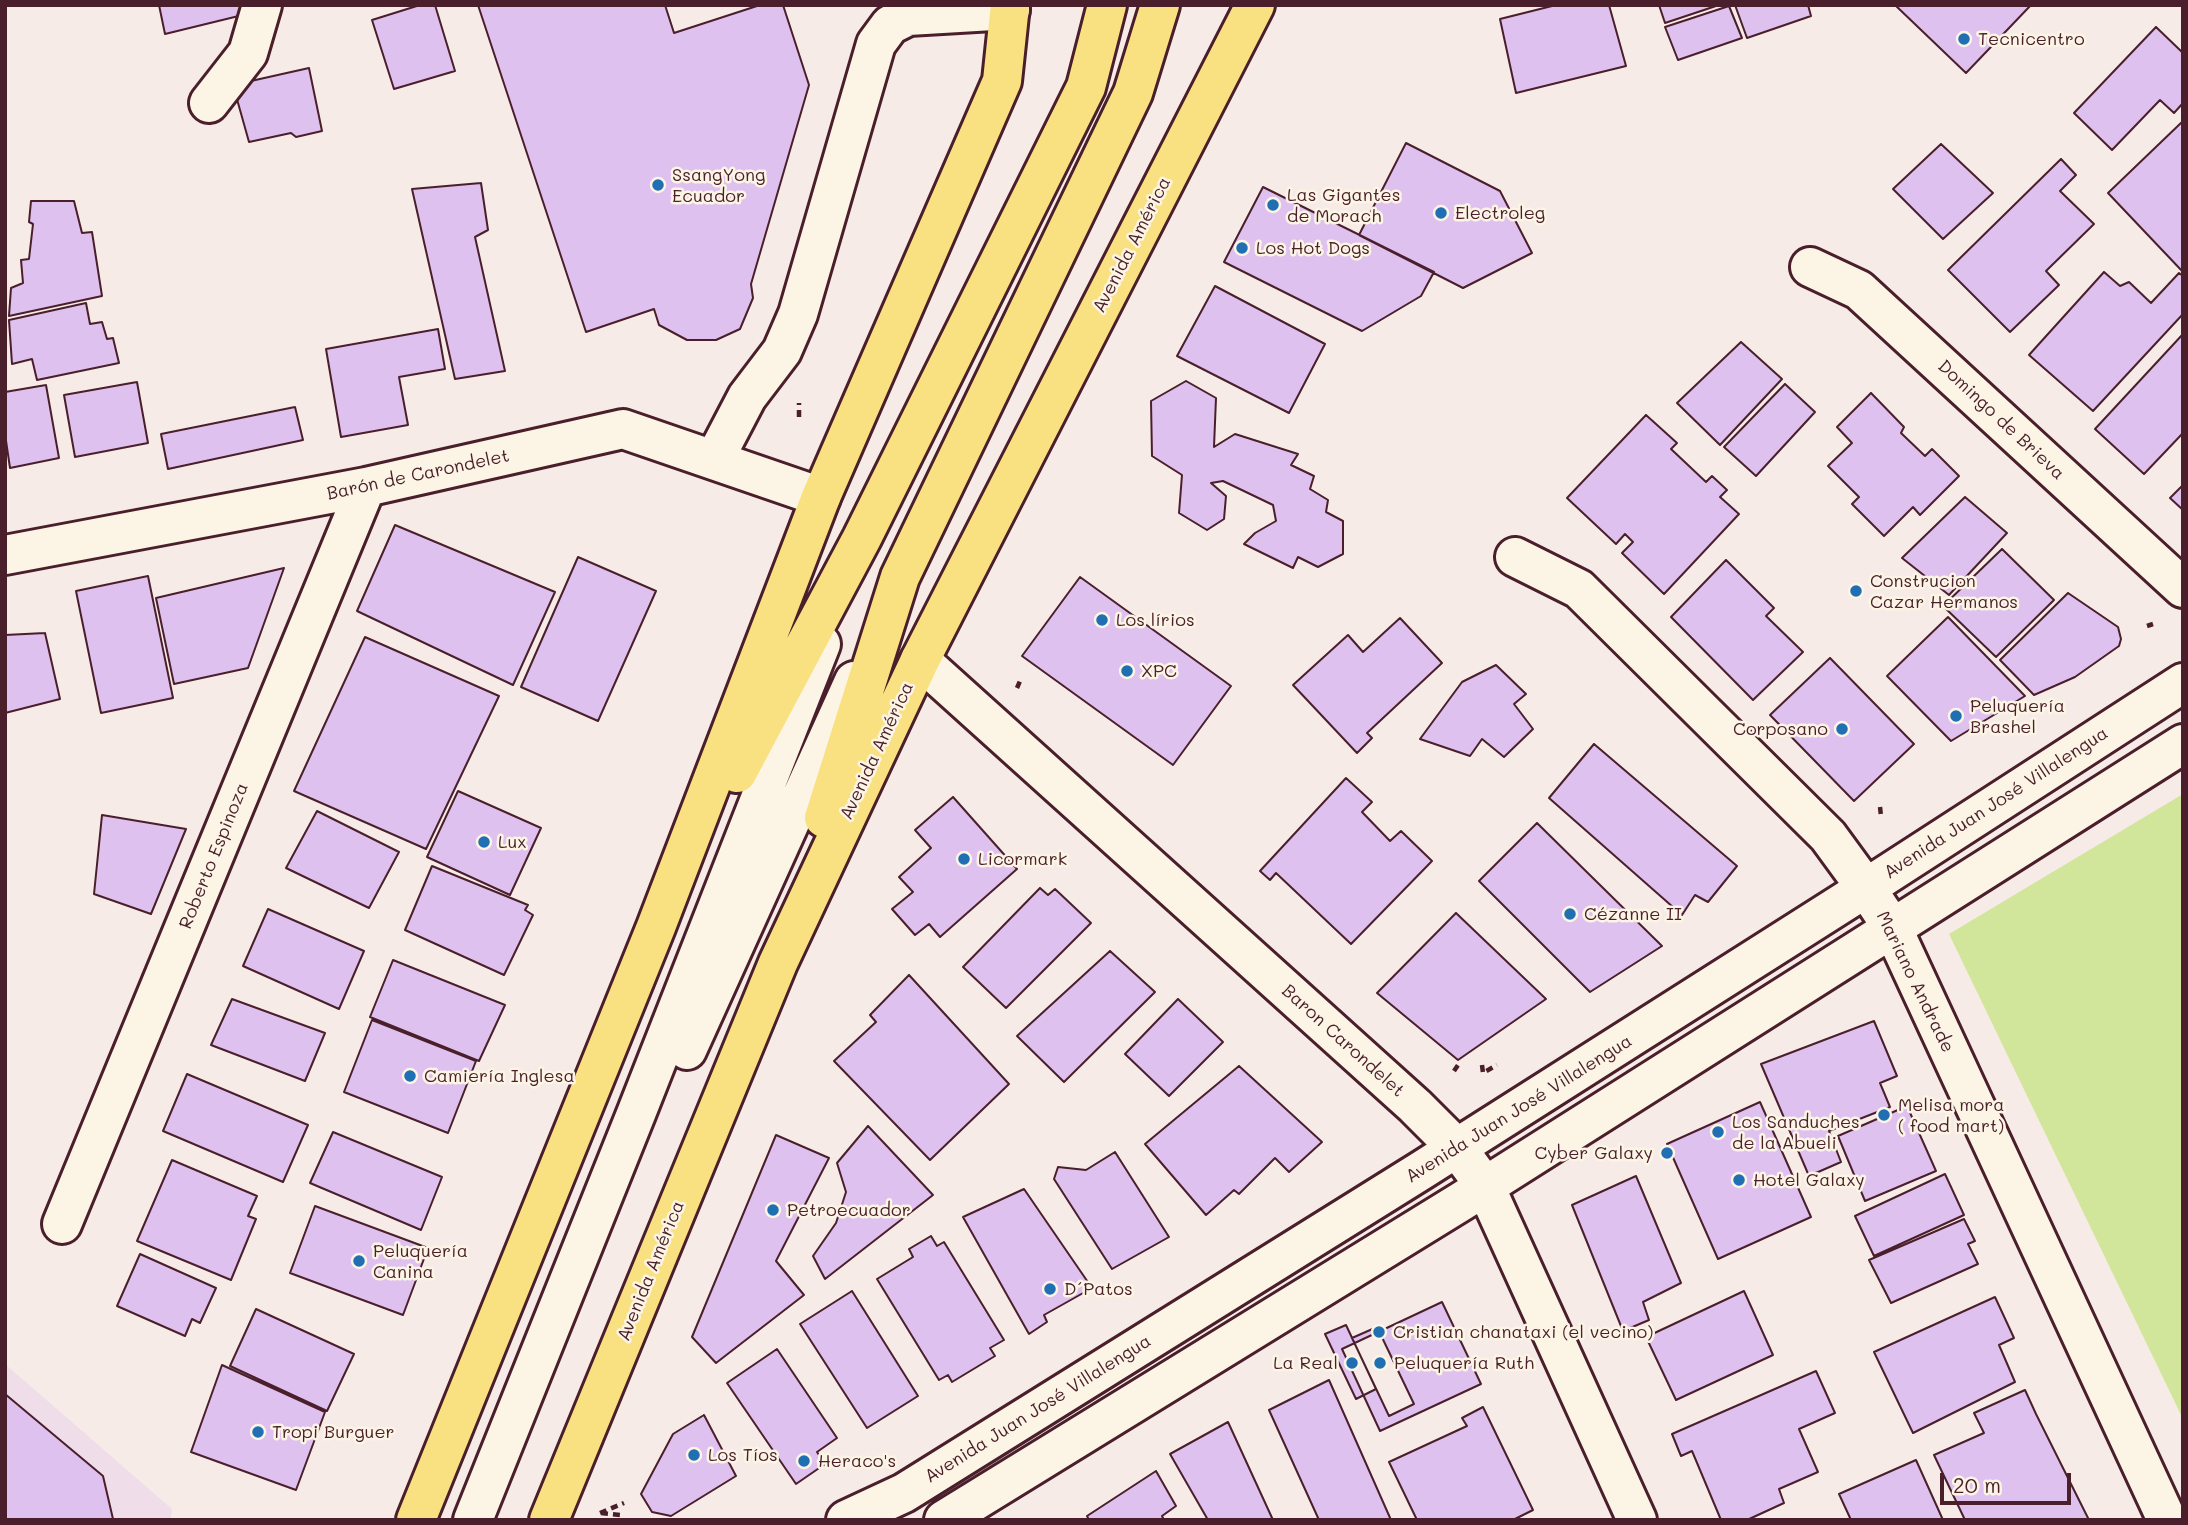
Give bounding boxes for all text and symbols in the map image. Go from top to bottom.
place label: Tecnicentro [1978,28,2085,50]
marker: Tecnicentro [1956,31,1972,47]
place label: SsangYong Ecuador [672,164,765,206]
street label: Avenida América [1088,174,1176,316]
marker: SsangYong Ecuador [650,177,666,193]
place label: Las Gigantes de Morach [1287,184,1400,227]
marker: Las Gigantes de Morach [1265,197,1281,213]
place label: Electroleg [1455,202,1545,224]
marker: Electroleg [1433,205,1449,221]
place label: Los Hot Dogs [1256,237,1370,259]
marker: Los Hot Dogs [1234,240,1250,256]
street label: Domingo de Brieva [1933,356,2069,484]
street label: Barón de Carondelet [325,445,511,505]
place label: Construcion Cazar Hermanos [1870,570,2018,612]
marker: Construcion Cazar Hermanos [1848,583,1864,599]
place label: Los lírios [1116,609,1195,631]
marker: Los lírios [1094,612,1110,628]
place label: XPC [1141,660,1177,682]
marker: XPC [1119,663,1135,679]
street label: Avenida América [836,679,918,823]
place label: Peluquería Brashel [1970,695,2065,738]
marker: Peluquería Brashel [1948,708,1964,724]
place label: Corposano [1733,718,1828,740]
marker: Corposano [1834,721,1850,737]
street label: Avenida Juan José Villalengua [1880,722,2112,884]
street label: Roberto Espinoza [175,780,253,932]
place label: Lux [498,831,526,853]
marker: Lux [476,834,492,850]
place label: Licormark [978,848,1067,870]
marker: Licormark [956,851,972,867]
place label: Cézanne II [1584,903,1682,925]
marker: Cézanne II [1562,906,1578,922]
street label: Mariano Andrade [1871,908,1959,1056]
street label: Baron Carondelet [1277,980,1409,1102]
street label: Avenida Juan José Villalengua [1402,1030,1636,1188]
place label: Camiería Inglesa [424,1065,575,1087]
marker: Camiería Inglesa [402,1068,418,1084]
place label: Melisa mora ( food mart) [1898,1094,2005,1136]
marker: Melisa mora ( food mart) [1876,1107,1892,1123]
place label: Los Sanduches de la Abueli [1732,1111,1860,1154]
marker: Los Sanduches de la Abueli [1710,1124,1726,1140]
place label: Cyber Galaxy [1535,1142,1653,1164]
marker: Cyber Galaxy [1659,1145,1675,1161]
place label: Hotel Galaxy [1753,1169,1865,1191]
marker: Hotel Galaxy [1731,1172,1747,1188]
street label: Avenida América [613,1198,689,1344]
place label: Petroecuador [787,1199,911,1221]
marker: Petroecuador [765,1202,781,1218]
place label: Peluquería Canina [373,1240,468,1282]
marker: Peluquería Canina [351,1253,367,1269]
place label: D´Patos [1064,1278,1133,1300]
marker: D´Patos [1042,1281,1058,1297]
place label: Cristian chanataxi (el vecino) [1393,1321,1653,1343]
marker: Cristian chanataxi (el vecino) [1371,1324,1387,1340]
street label: Avenida Juan José Villalengua [921,1330,1155,1488]
place label: La Real [1273,1352,1338,1374]
place label: Peluquería Ruth [1394,1352,1534,1374]
marker: La Real [1344,1355,1360,1371]
marker: Peluquería Ruth [1372,1355,1388,1371]
place label: Tropi Burguer [272,1421,395,1443]
marker: Tropi Burguer [250,1424,266,1440]
place label: Los Tíos [708,1444,778,1466]
marker: Los Tíos [686,1447,702,1463]
place label: Heraco's [818,1450,896,1472]
marker: Heraco's [796,1453,812,1469]
scale bar [1943,1458,2074,1502]
text: 20 m [1953,1471,2001,1498]

